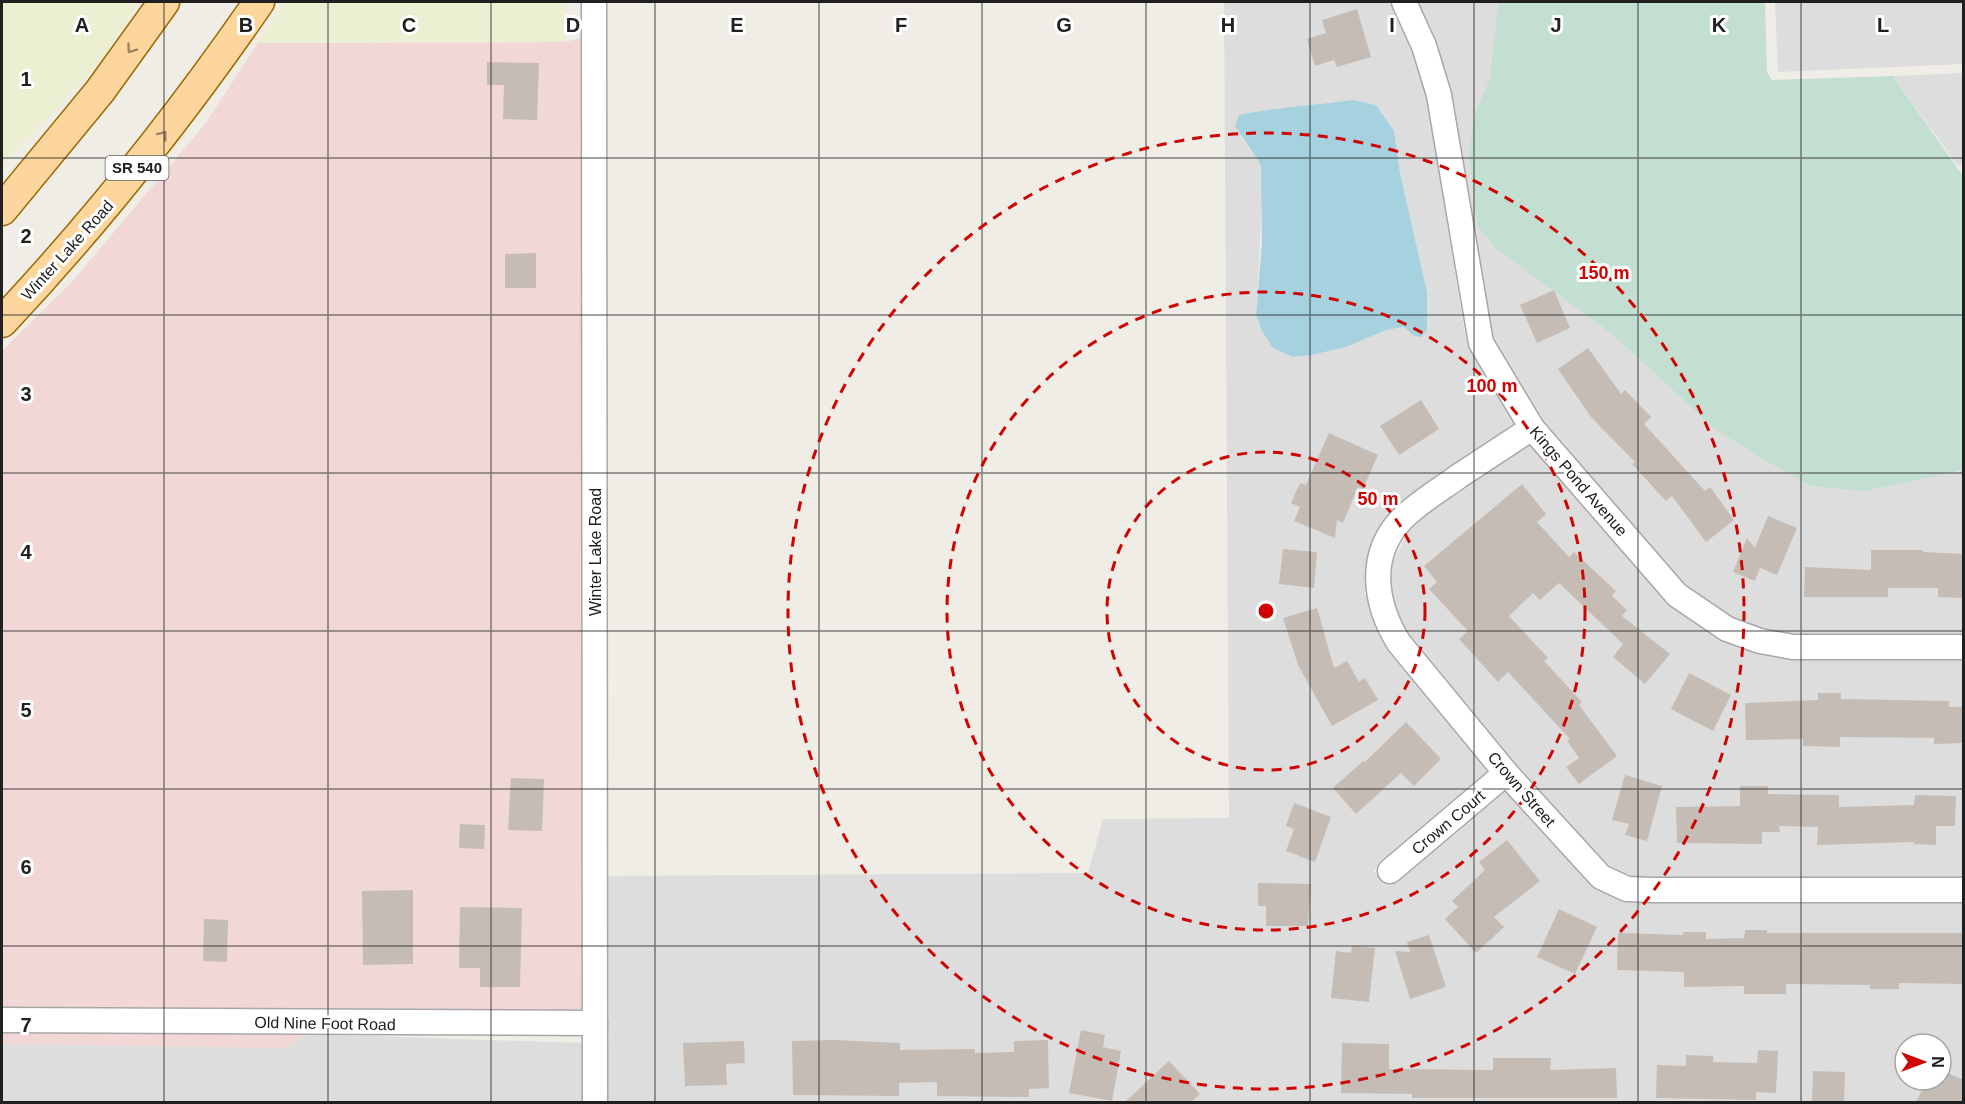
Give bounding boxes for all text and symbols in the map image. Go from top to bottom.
text: A [75,14,89,36]
text: B [239,14,253,36]
text: C [402,14,416,36]
text: D [566,14,580,36]
text: E [730,14,744,36]
text: F [895,14,907,36]
text: G [1056,14,1072,36]
text: H [1221,14,1235,36]
text: I [1389,14,1395,36]
text: J [1550,14,1562,36]
text: K [1712,14,1727,36]
text: L [1877,14,1889,36]
one-way arrow [127,43,138,54]
text: 1 [20,68,32,90]
one-way arrow [156,131,167,142]
road number: SR 540 [106,156,168,180]
street label: Winter Lake Road [18,197,117,304]
text: 2 [20,225,32,247]
text: 150 m [1578,263,1630,283]
text: 100 m [1466,376,1518,396]
text: 3 [20,383,32,405]
street label: Kings Pond Avenue [1526,423,1631,540]
street label: Winter Lake Road [587,488,604,616]
text: 50 m [1357,489,1399,509]
text: 4 [20,541,32,563]
centre of rings [1256,601,1276,621]
text: 5 [20,699,32,721]
street label: Crown Street [1485,749,1559,831]
street label: Crown Court [1408,787,1489,858]
text: 6 [20,856,32,878]
text: 7 [20,1014,32,1036]
street label: Old Nine Foot Road [254,1014,396,1033]
north arrow [1893,1032,1953,1092]
text: N [1929,1056,1946,1068]

